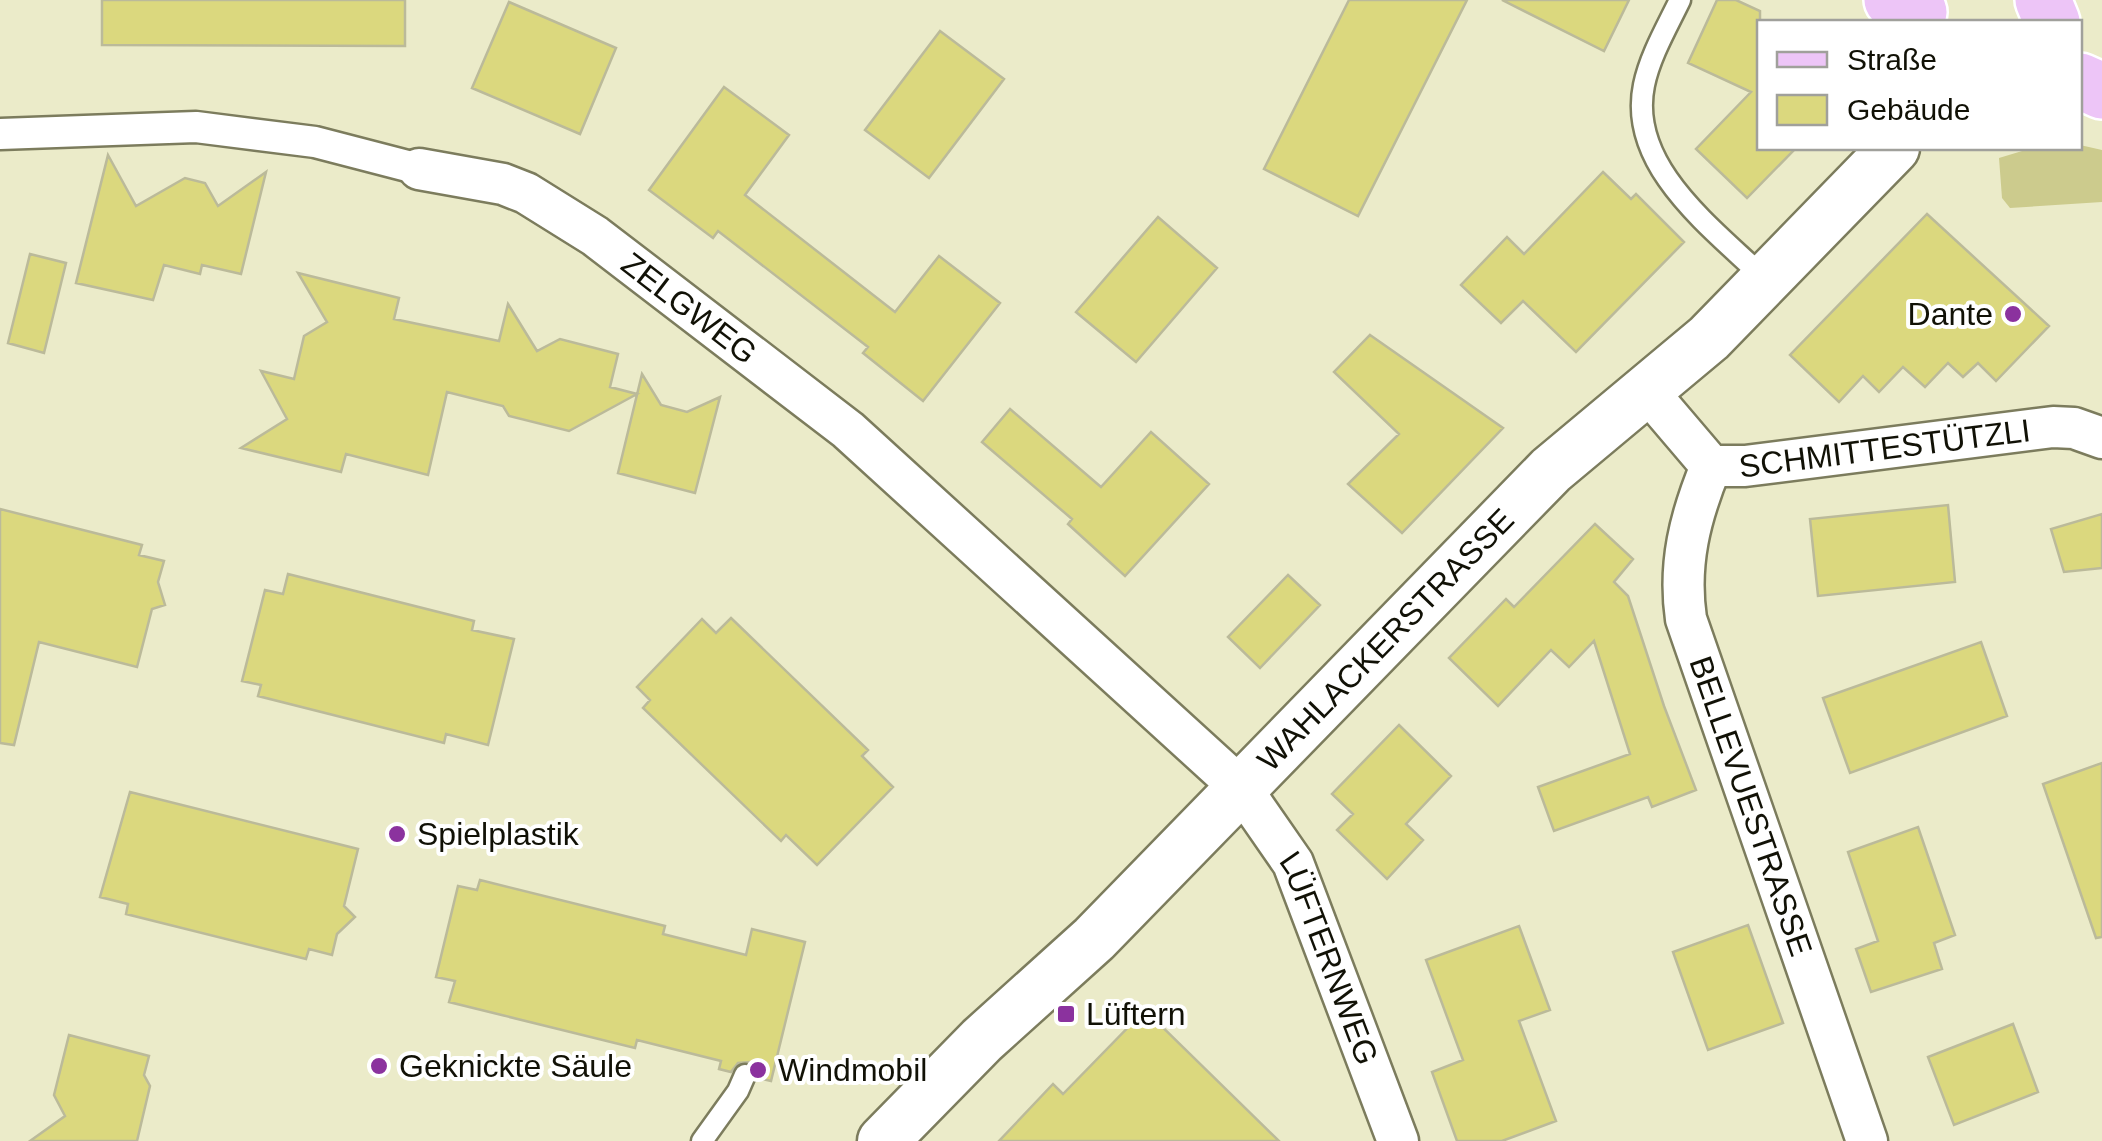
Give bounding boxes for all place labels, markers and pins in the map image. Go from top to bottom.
place label: Dante [1908,296,1993,332]
marker: Dante [2002,303,2024,325]
place label: Spielplastik [417,816,580,852]
marker: Spielplastik [386,823,408,845]
place label: Lüftern [1086,996,1186,1032]
marker: Lüftern [1055,1003,1077,1025]
place label: Geknickte Säule [399,1048,632,1084]
place label: Windmobil [778,1052,927,1088]
marker: Geknickte Säule [368,1055,390,1077]
marker: Windmobil [747,1059,769,1081]

